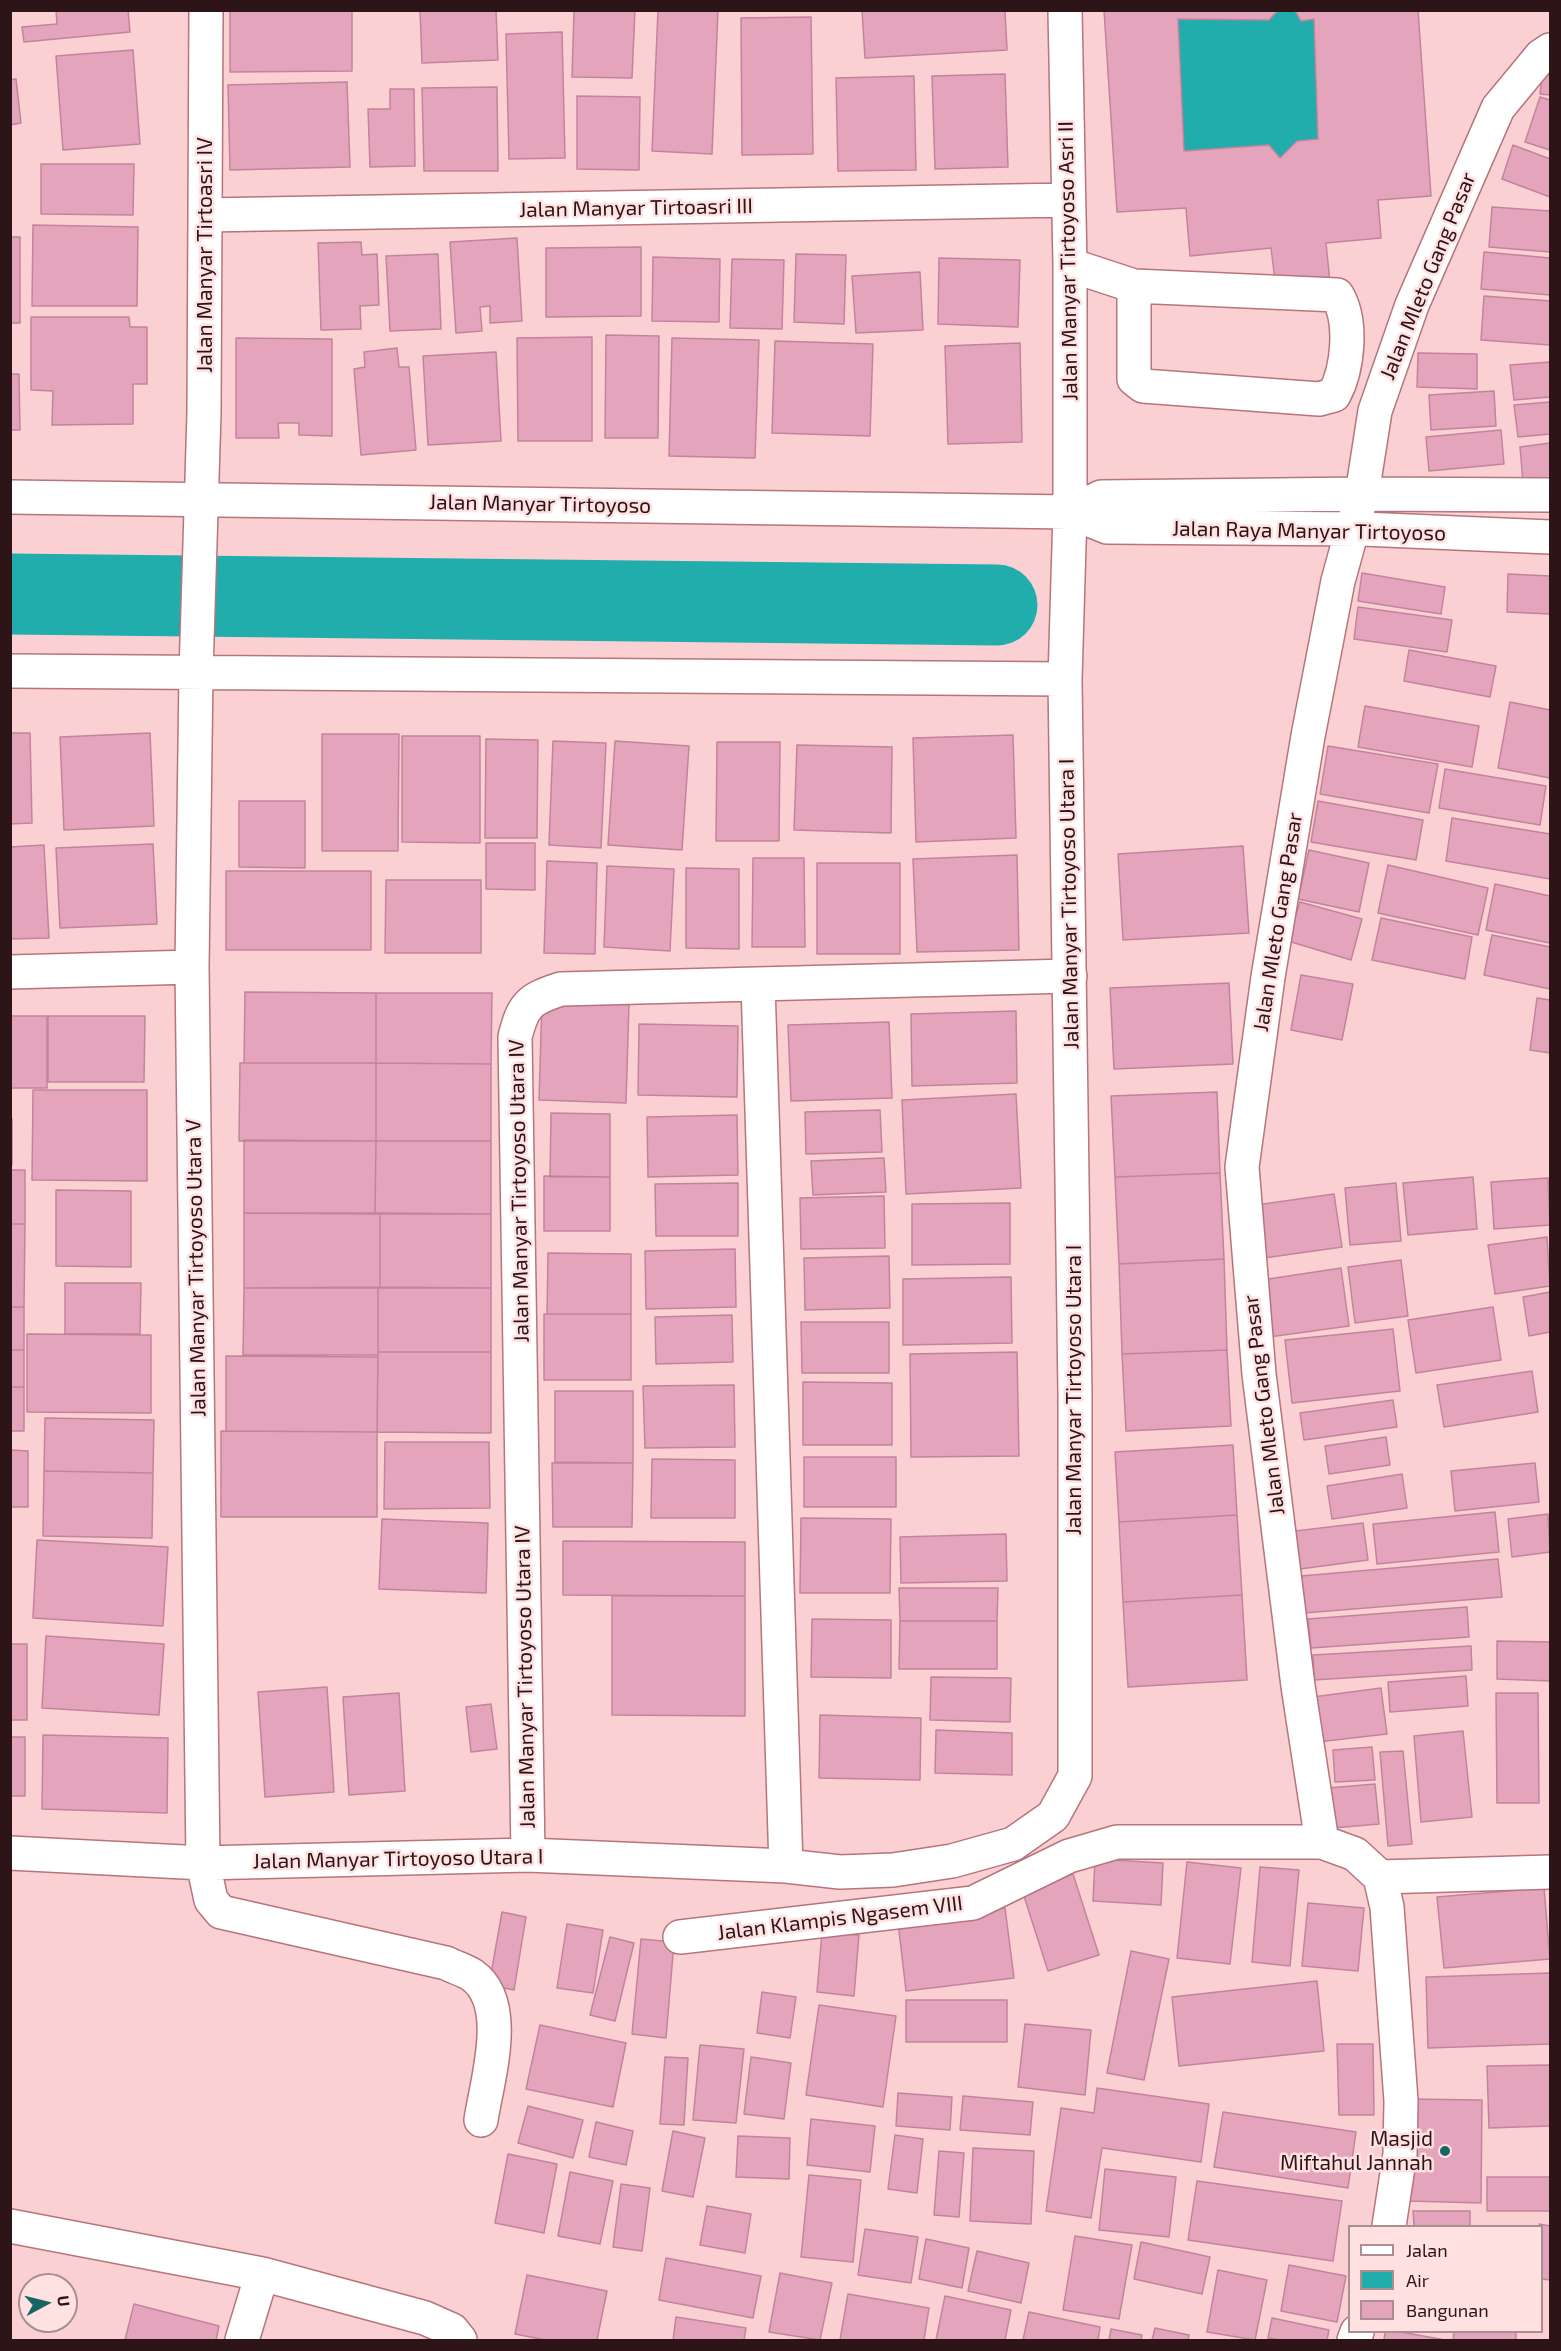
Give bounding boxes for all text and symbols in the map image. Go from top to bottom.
street label: Jalan Manyar Tirtoyoso Asri II [1053,121,1083,401]
street label: Jalan Manyar Tirtoasri IV [192,137,218,373]
street label: Jalan Mleto Gang Pasar [1375,169,1481,383]
street label: Jalan Manyar Tirtoasri III [519,193,753,223]
street label: Jalan Manyar Tirtoyoso [429,489,651,519]
street label: Jalan Raya Manyar Tirtoyoso [1172,516,1446,546]
street label: Jalan Manyar Tirtoyoso Utara I [1054,759,1084,1049]
street label: Jalan Mleto Gang Pasar [1248,811,1308,1033]
street label: Jalan Manyar Tirtoyoso Utara IV [504,1039,534,1343]
street label: Jalan Manyar Tirtoyoso Utara V [181,1119,211,1417]
street label: Jalan Manyar Tirtoyoso Utara I [1061,1245,1087,1535]
street label: Jalan Mleto Gang Pasar [1238,1293,1290,1517]
street label: Jalan Manyar Tirtoyoso Utara IV [510,1525,540,1829]
street label: Jalan Manyar Tirtoyoso Utara I [253,1844,543,1874]
street label: Jalan Klampis Ngasem VIII [716,1890,964,1946]
place label: Masjid Miftahul Jannah [1280,2126,1433,2176]
marker: Masjid Miftahul Jannah [1438,2144,1452,2158]
legend [1348,2225,1543,2333]
text: Jalan [1406,2239,1448,2261]
text: Air [1406,2269,1429,2291]
north arrow [18,2273,78,2333]
text: U [54,2294,74,2308]
text: Bangunan [1406,2299,1489,2321]

